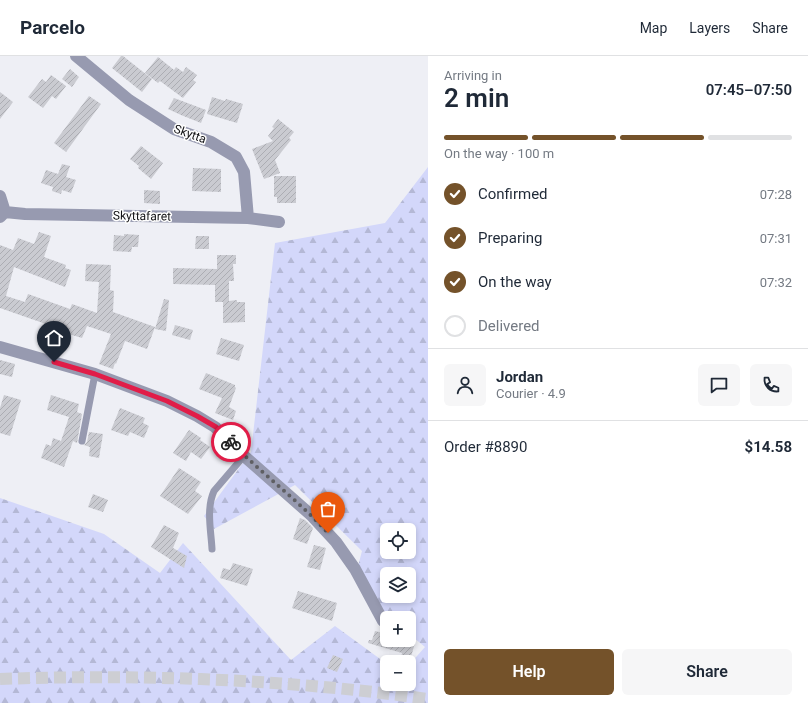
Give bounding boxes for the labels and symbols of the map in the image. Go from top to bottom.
street label: Skytta [172,122,208,146]
street label: Skyttafaret [113,208,171,224]
pin [37,321,71,362]
courier [211,422,251,462]
pin [311,492,345,533]

